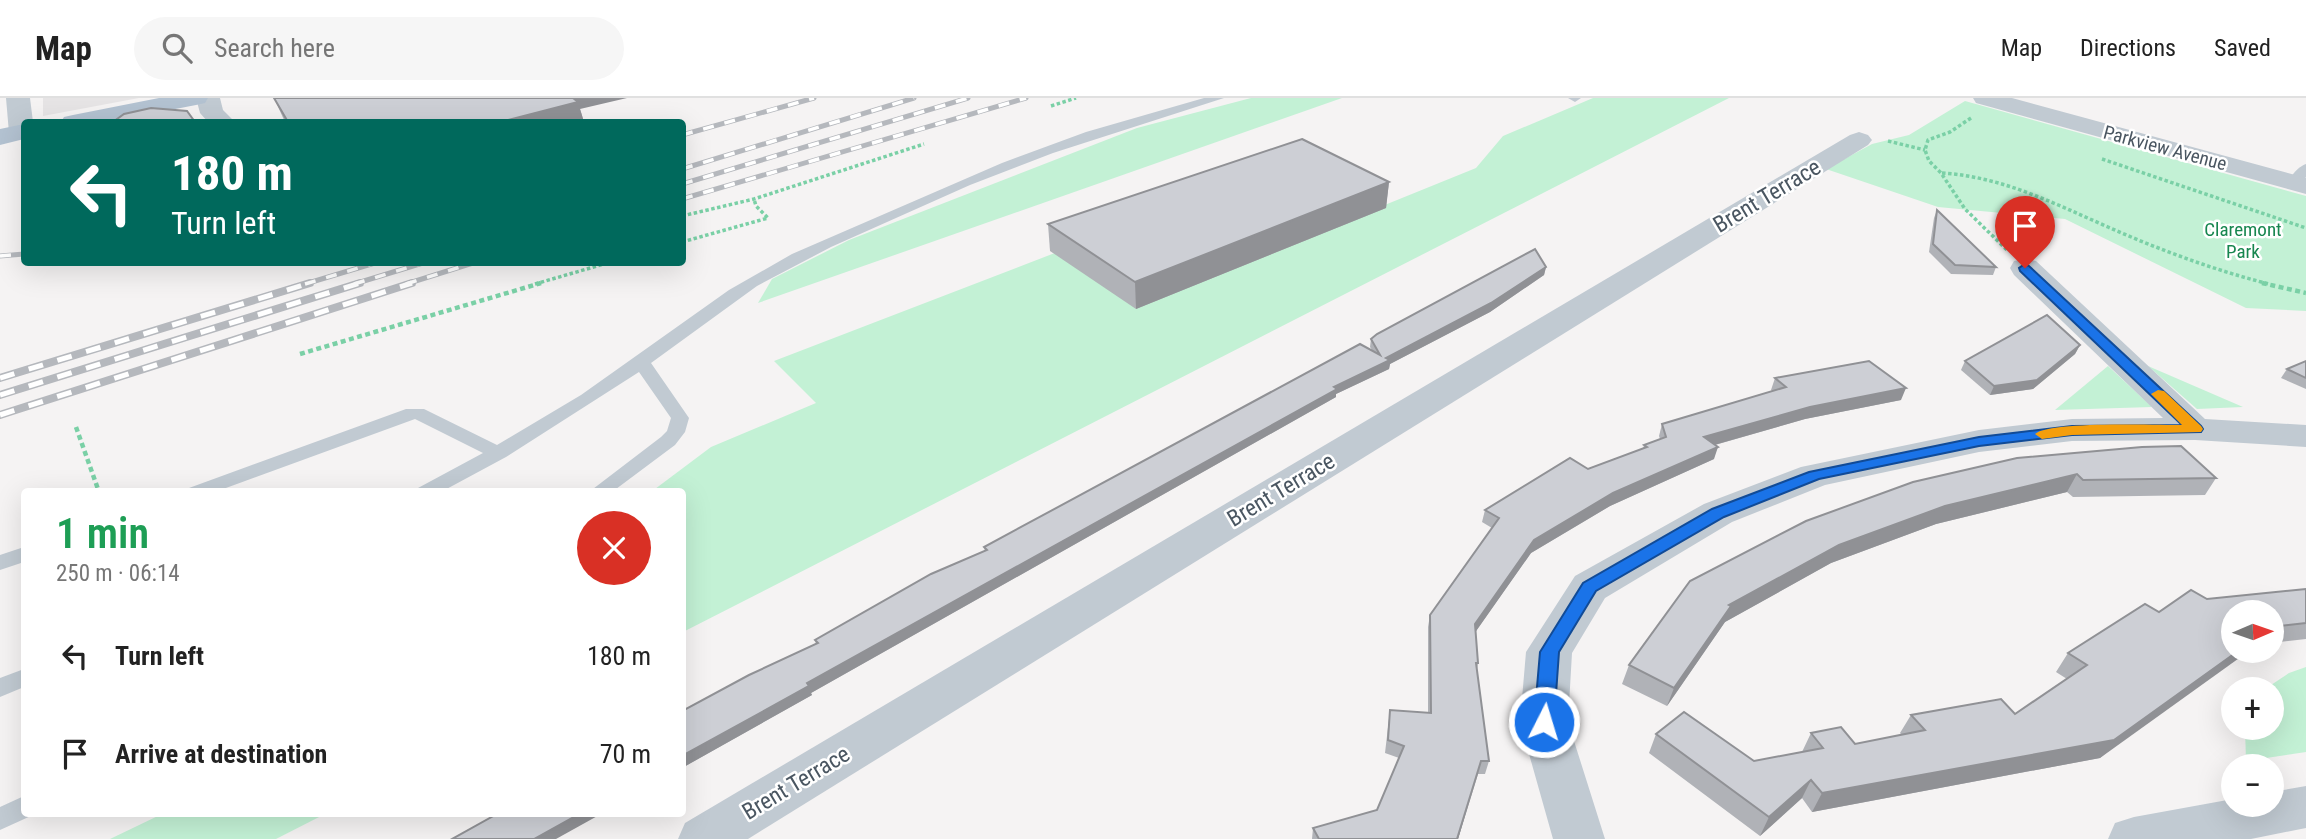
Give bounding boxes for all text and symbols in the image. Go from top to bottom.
search box [134,17,624,80]
text: Map [35,29,92,68]
icon: search [158,29,196,67]
text: Search here [214,33,335,63]
text: Map [2001,34,2042,62]
text: Directions [2080,34,2176,62]
text: Saved [2214,34,2271,62]
street label: Parkview Avenue [2101,120,2229,176]
text: 180 m [171,145,293,202]
icon: left [56,147,147,238]
street label: Brent Terrace [1708,153,1826,239]
pin [1995,196,2055,268]
text: Turn left [171,204,276,242]
icon: arrive [2006,207,2044,245]
park label: Claremont Park [2204,218,2282,263]
street label: Brent Terrace [1222,447,1340,533]
text: 1 min [56,509,149,558]
button: close [577,511,651,585]
text: 250 m · 06:14 [56,560,180,587]
north arrow [2221,600,2284,663]
map controls [2221,600,2284,817]
icon: left [56,637,94,675]
text: Turn left [115,641,204,671]
text: 180 m [587,641,651,671]
button: + [2221,677,2284,740]
position arrow [1507,685,1581,759]
icon: arrive [56,735,94,773]
text: Arrive at destination [115,739,327,769]
text: 70 m [600,739,651,769]
street label: Brent Terrace [737,740,855,826]
button: − [2221,754,2284,817]

